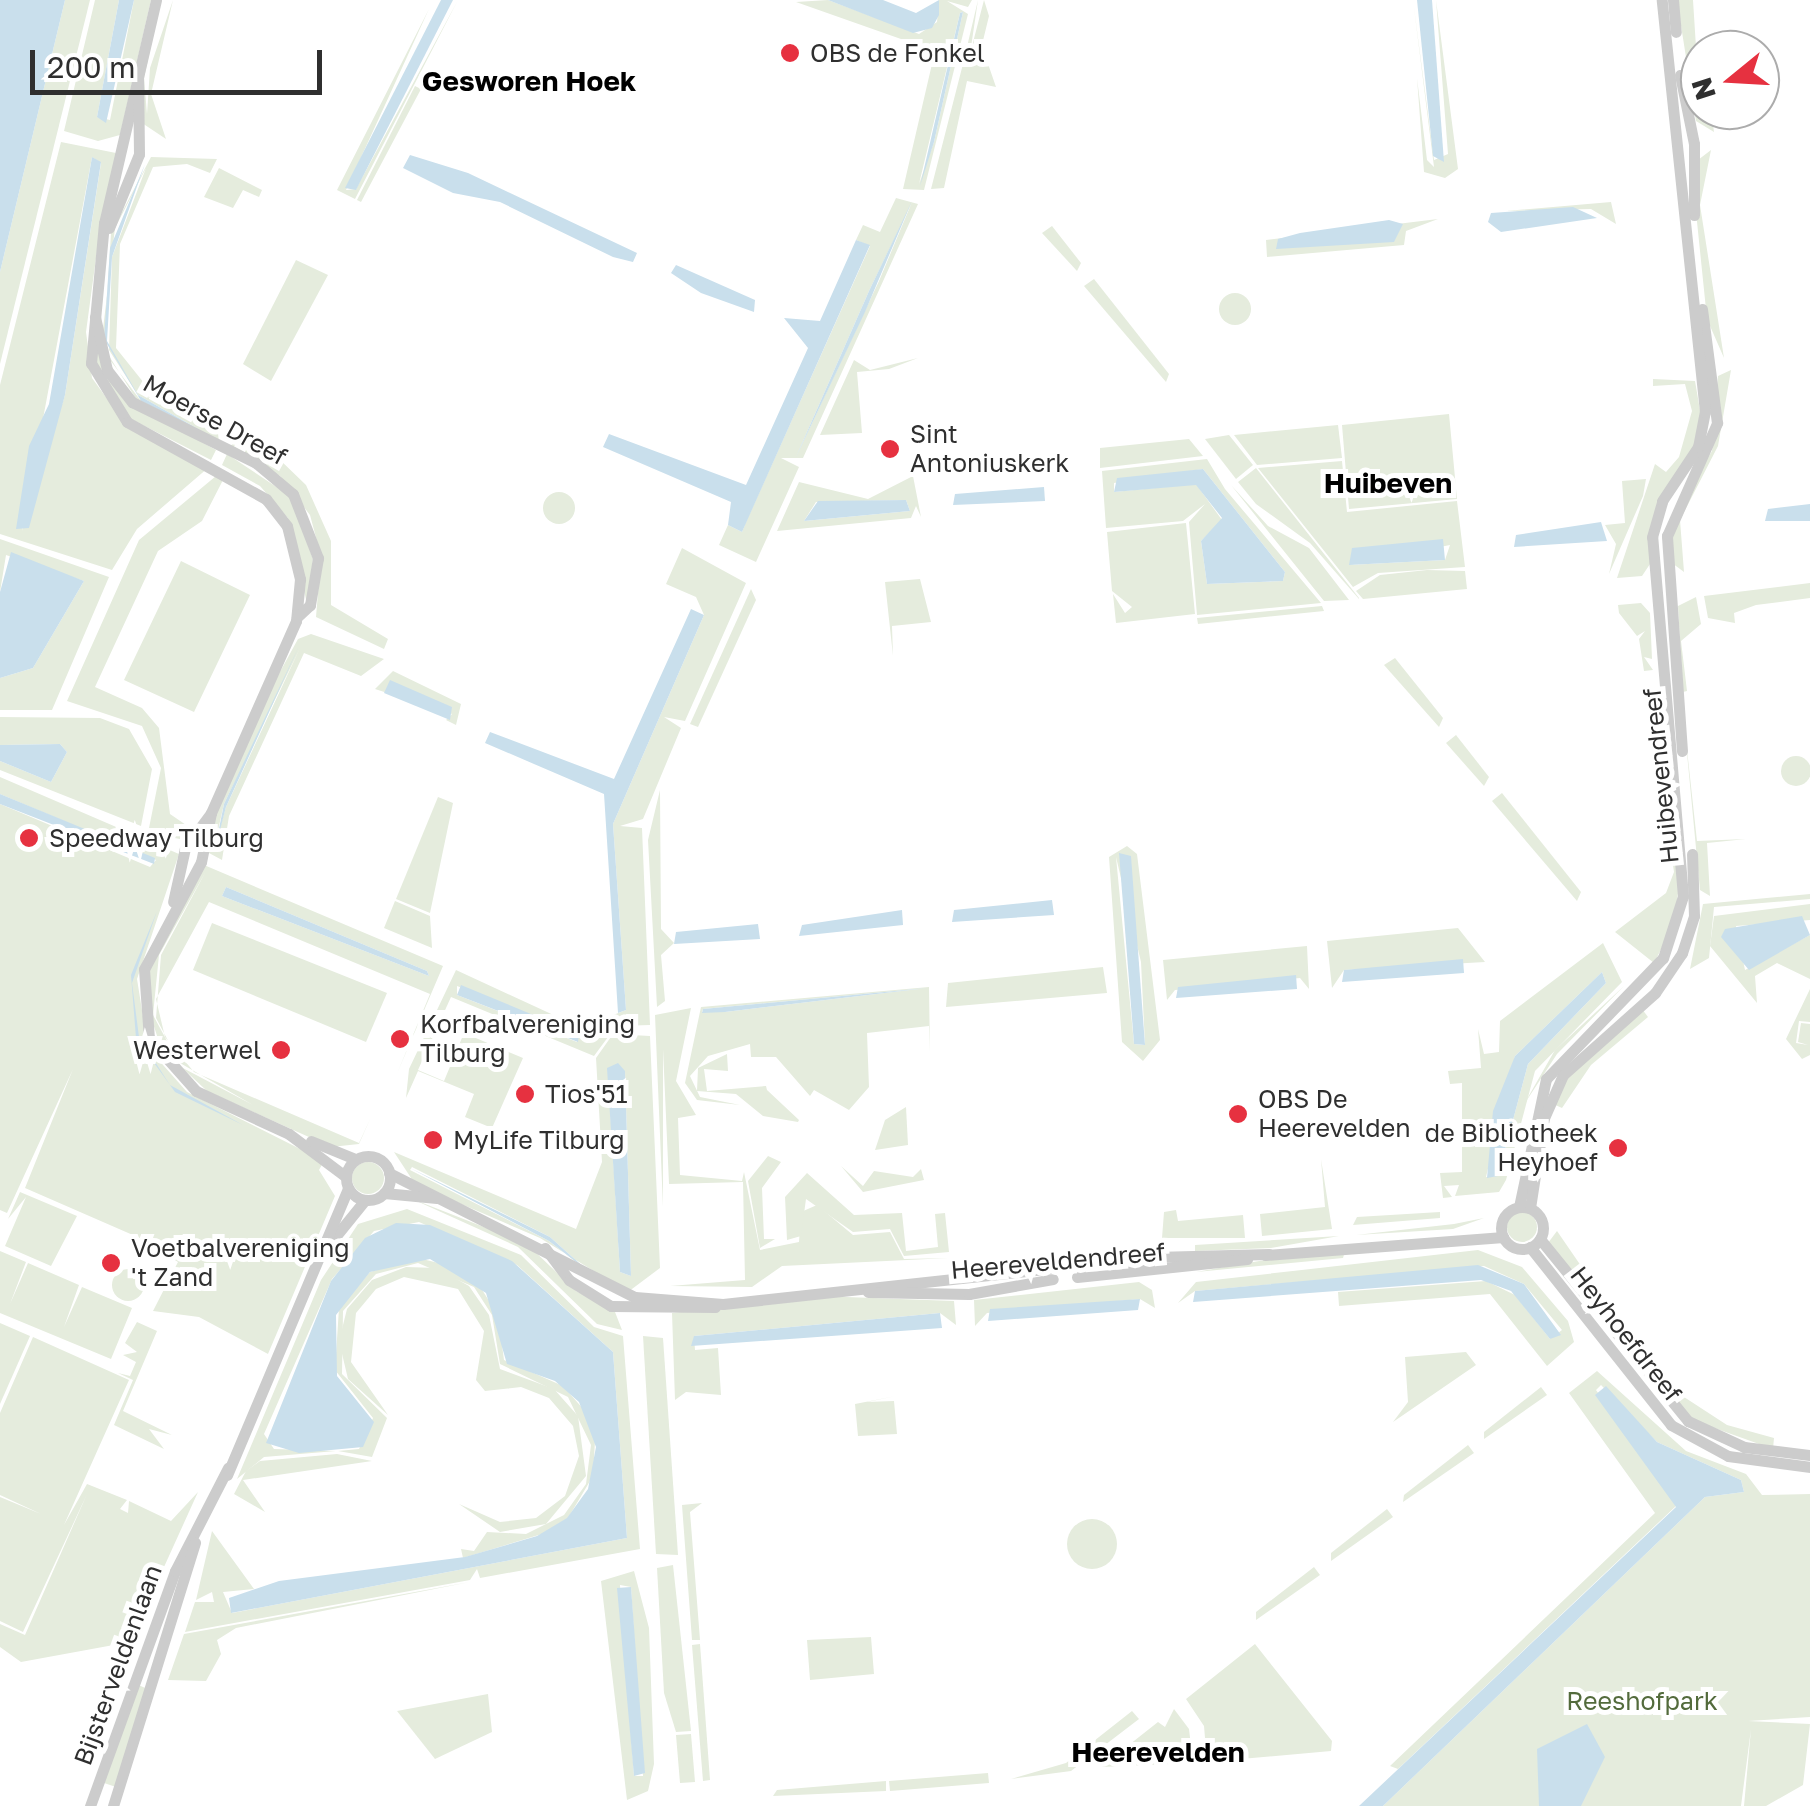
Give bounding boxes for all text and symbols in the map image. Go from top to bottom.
scale bar [35,30,328,92]
north arrow [1680,30,1780,130]
place label: OBS de Fonkel [810,38,985,68]
marker: OBS de Fonkel [779,42,801,64]
text: 200 m [47,49,136,85]
district label: Gesworen Hoek [422,64,636,98]
text: N [1684,74,1722,104]
street label: Moerse Dreef [138,368,292,472]
place label: Sint Antoniuskerk [910,420,1069,479]
marker: Sint Antoniuskerk [879,438,901,460]
district label: Huibeven [1324,466,1452,500]
street label: Huibevendreef [1637,687,1685,865]
place label: Speedway Tilburg [49,823,264,853]
marker: Speedway Tilburg [18,827,40,849]
place label: Korfbalvereniging Tilburg [420,1010,635,1069]
marker: Korfbalvereniging Tilburg [389,1028,411,1050]
place label: Westerwel [133,1035,261,1065]
marker: Westerwel [270,1039,292,1061]
place label: Tios'51 [545,1079,628,1109]
marker: Tios'51 [514,1083,536,1105]
place label: OBS De Heerevelden [1258,1085,1410,1144]
marker: OBS De Heerevelden [1227,1103,1249,1125]
place label: de Bibliotheek Heyhoef [1425,1119,1598,1178]
place label: MyLife Tilburg [453,1125,625,1155]
marker: MyLife Tilburg [422,1129,444,1151]
marker: de Bibliotheek Heyhoef [1607,1137,1629,1159]
place label: Voetbalvereniging 't Zand [131,1234,350,1293]
street label: Heereveldendreef [949,1237,1167,1285]
marker: Voetbalvereniging 't Zand [100,1252,122,1274]
street label: Heyhoefdreef [1564,1260,1688,1408]
street label: Bijsterveldenlaan [68,1561,168,1769]
park label: Reeshofpark [1566,1686,1718,1716]
district label: Heerevelden [1071,1735,1245,1769]

